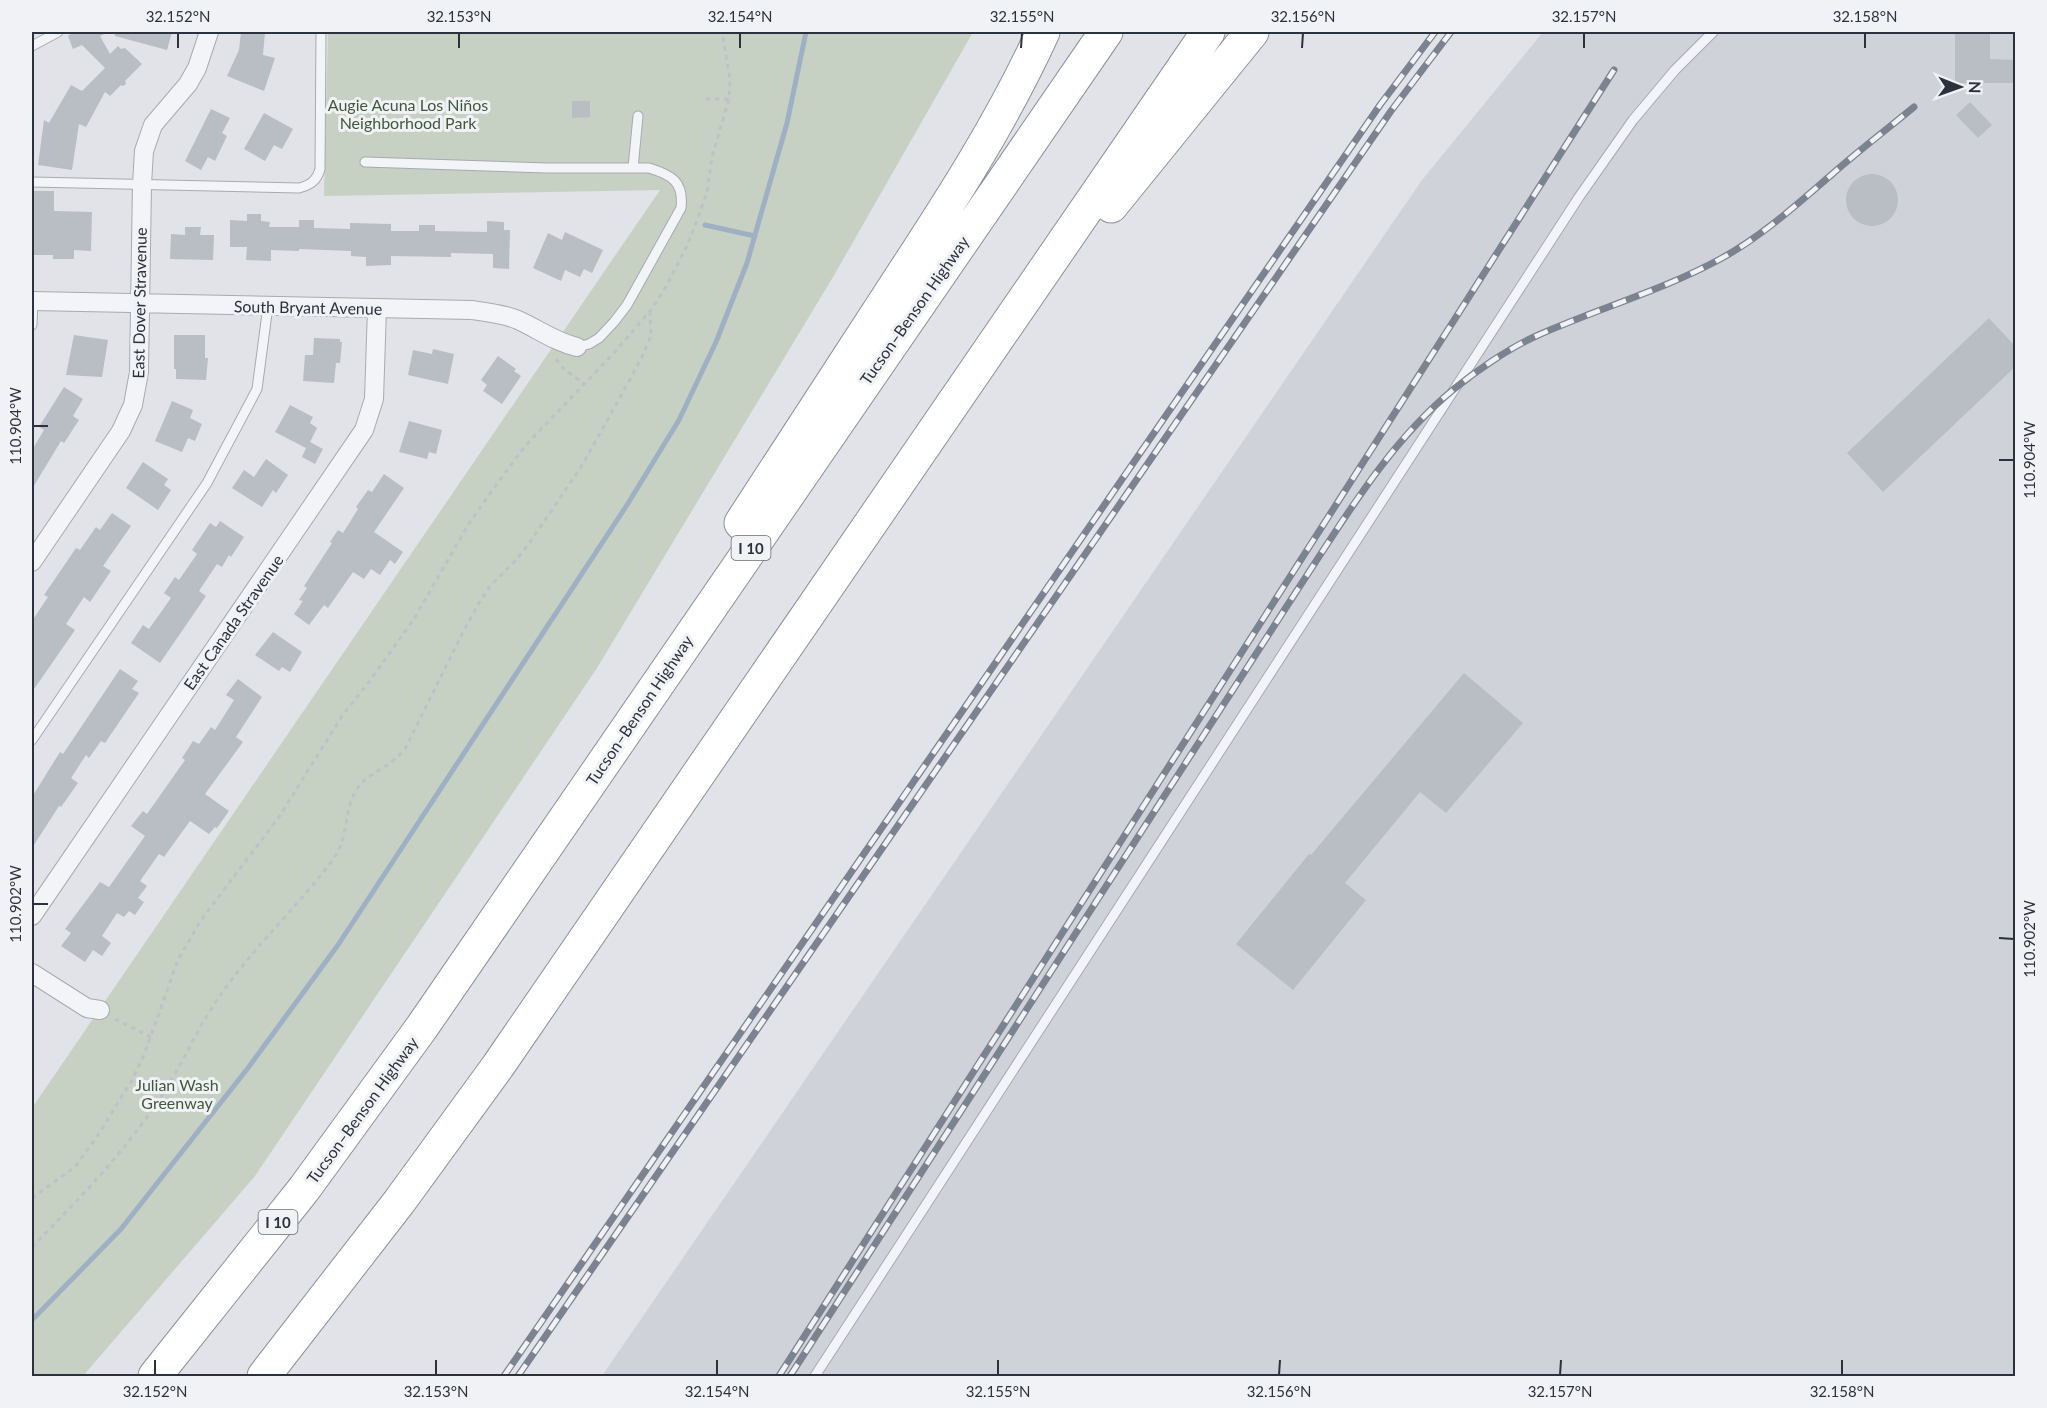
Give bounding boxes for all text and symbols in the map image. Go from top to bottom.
text: 32.152°N [146,7,210,25]
text: 32.153°N [427,7,491,25]
text: 32.154°N [708,7,772,25]
text: 32.155°N [990,7,1054,25]
text: 32.156°N [1271,7,1335,25]
text: 32.157°N [1552,7,1616,25]
text: 32.158°N [1833,7,1897,25]
north arrow [1930,57,1990,117]
text: N [1966,81,1985,94]
park label: Augie Acuna Los Niños Neighborhood Park [328,95,488,132]
street label: East Dover Stravenue [128,227,150,379]
street label: Tucson–Benson Highway [856,232,973,388]
street label: South Bryant Avenue [234,296,382,318]
text: 110.904°W [6,387,24,465]
text: 110.904°W [2020,421,2038,499]
road number: I 10 [732,536,771,560]
street label: East Canada Stravenue [179,551,287,693]
street label: Tucson–Benson Highway [582,631,697,789]
text: 110.902°W [6,865,24,943]
text: 110.902°W [2020,900,2038,978]
street label: Tucson–Benson Highway [302,1032,422,1187]
park label: Julian Wash Greenway [135,1075,219,1112]
road number: I 10 [258,1210,298,1234]
text: 32.152°N [123,1382,187,1400]
text: 32.153°N [404,1382,468,1400]
text: 32.154°N [685,1382,749,1400]
text: 32.155°N [966,1382,1030,1400]
text: 32.156°N [1247,1382,1311,1400]
text: 32.157°N [1528,1382,1592,1400]
text: 32.158°N [1810,1382,1874,1400]

